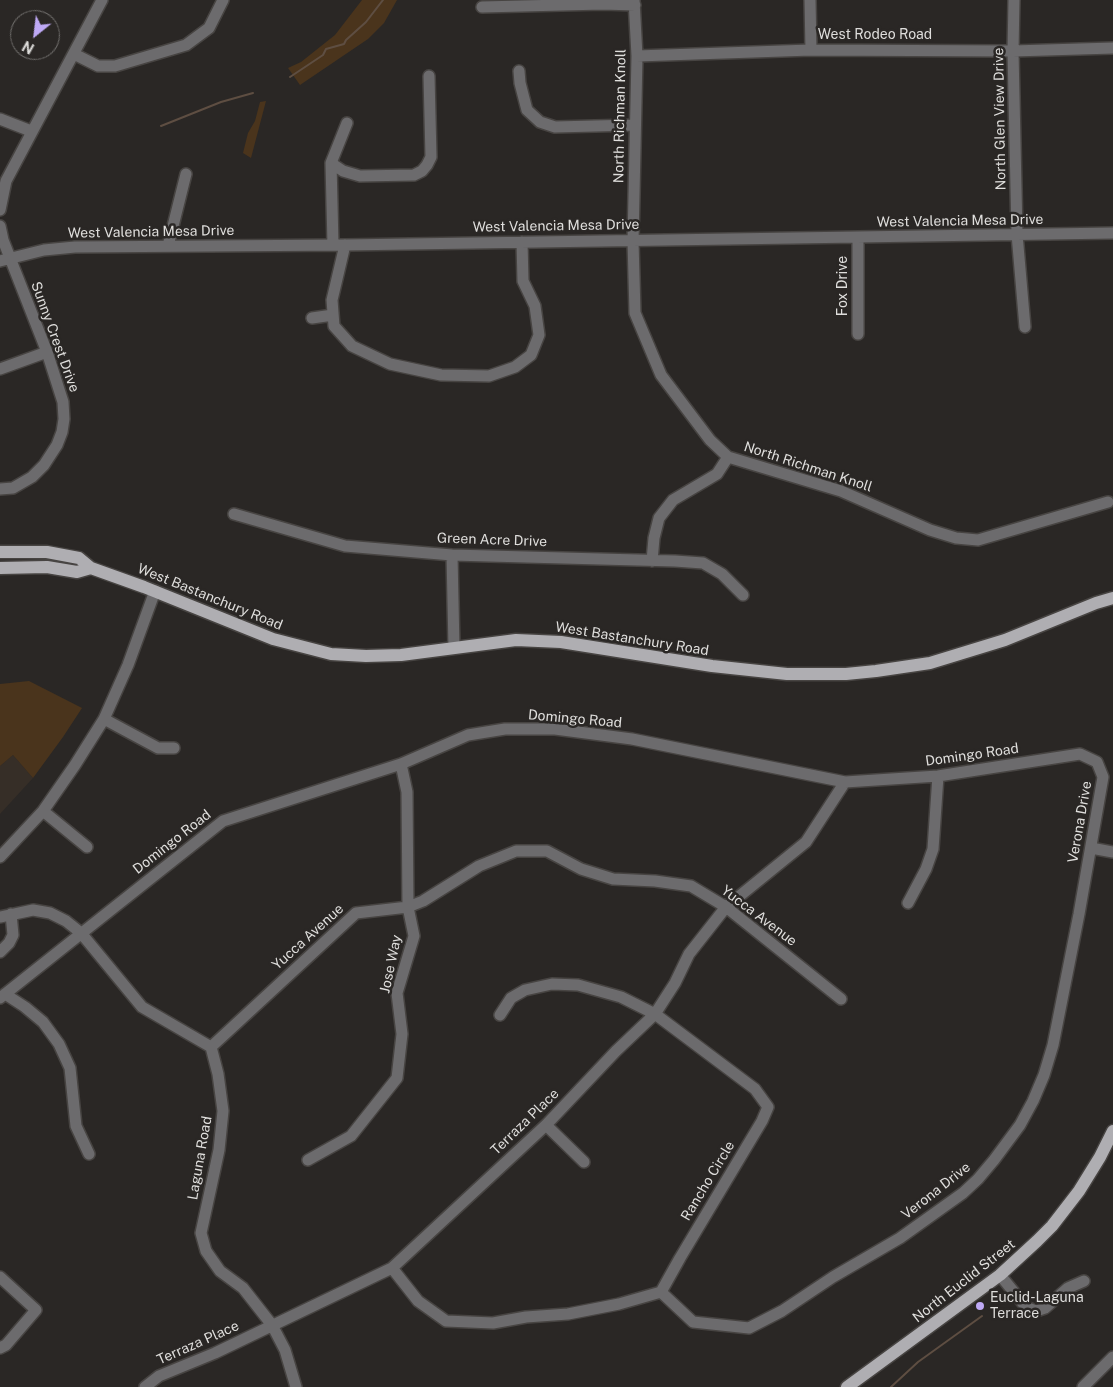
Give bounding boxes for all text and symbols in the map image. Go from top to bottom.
north arrow [10,10,60,60]
street label: West Rodeo Road [818,27,932,43]
text: N [20,38,37,57]
street label: North Glen View Drive [990,48,1010,190]
street label: North Richman Knoll [610,49,630,183]
street label: West Valencia Mesa Drive [876,211,1044,231]
street label: West Valencia Mesa Drive [472,216,640,236]
street label: West Valencia Mesa Drive [67,222,235,242]
street label: Fox Drive [835,256,851,316]
street label: Sunny Crest Drive [27,279,83,395]
street label: North Richman Knoll [742,438,874,496]
street label: Green Acre Drive [437,530,547,550]
street label: West Bastanchury Road [135,560,285,634]
street label: West Bastanchury Road [554,619,710,659]
street label: Domingo Road [527,707,623,731]
street label: Domingo Road [924,740,1020,770]
street label: Verona Drive [1065,780,1095,864]
street label: Domingo Road [130,806,214,878]
street label: Yucca Avenue [718,882,800,950]
street label: Yucca Avenue [269,901,347,973]
street label: Jose Way [377,933,405,995]
street label: Terraza Place [488,1085,562,1159]
street label: Laguna Road [184,1115,216,1201]
street label: Rancho Circle [678,1138,738,1224]
street label: Verona Drive [898,1159,974,1223]
street label: North Euclid Street [910,1236,1018,1326]
place label: Euclid-Laguna Terrace [990,1290,1084,1322]
marker: Euclid-Laguna Terrace [974,1300,986,1312]
street label: Terraza Place [154,1317,242,1369]

